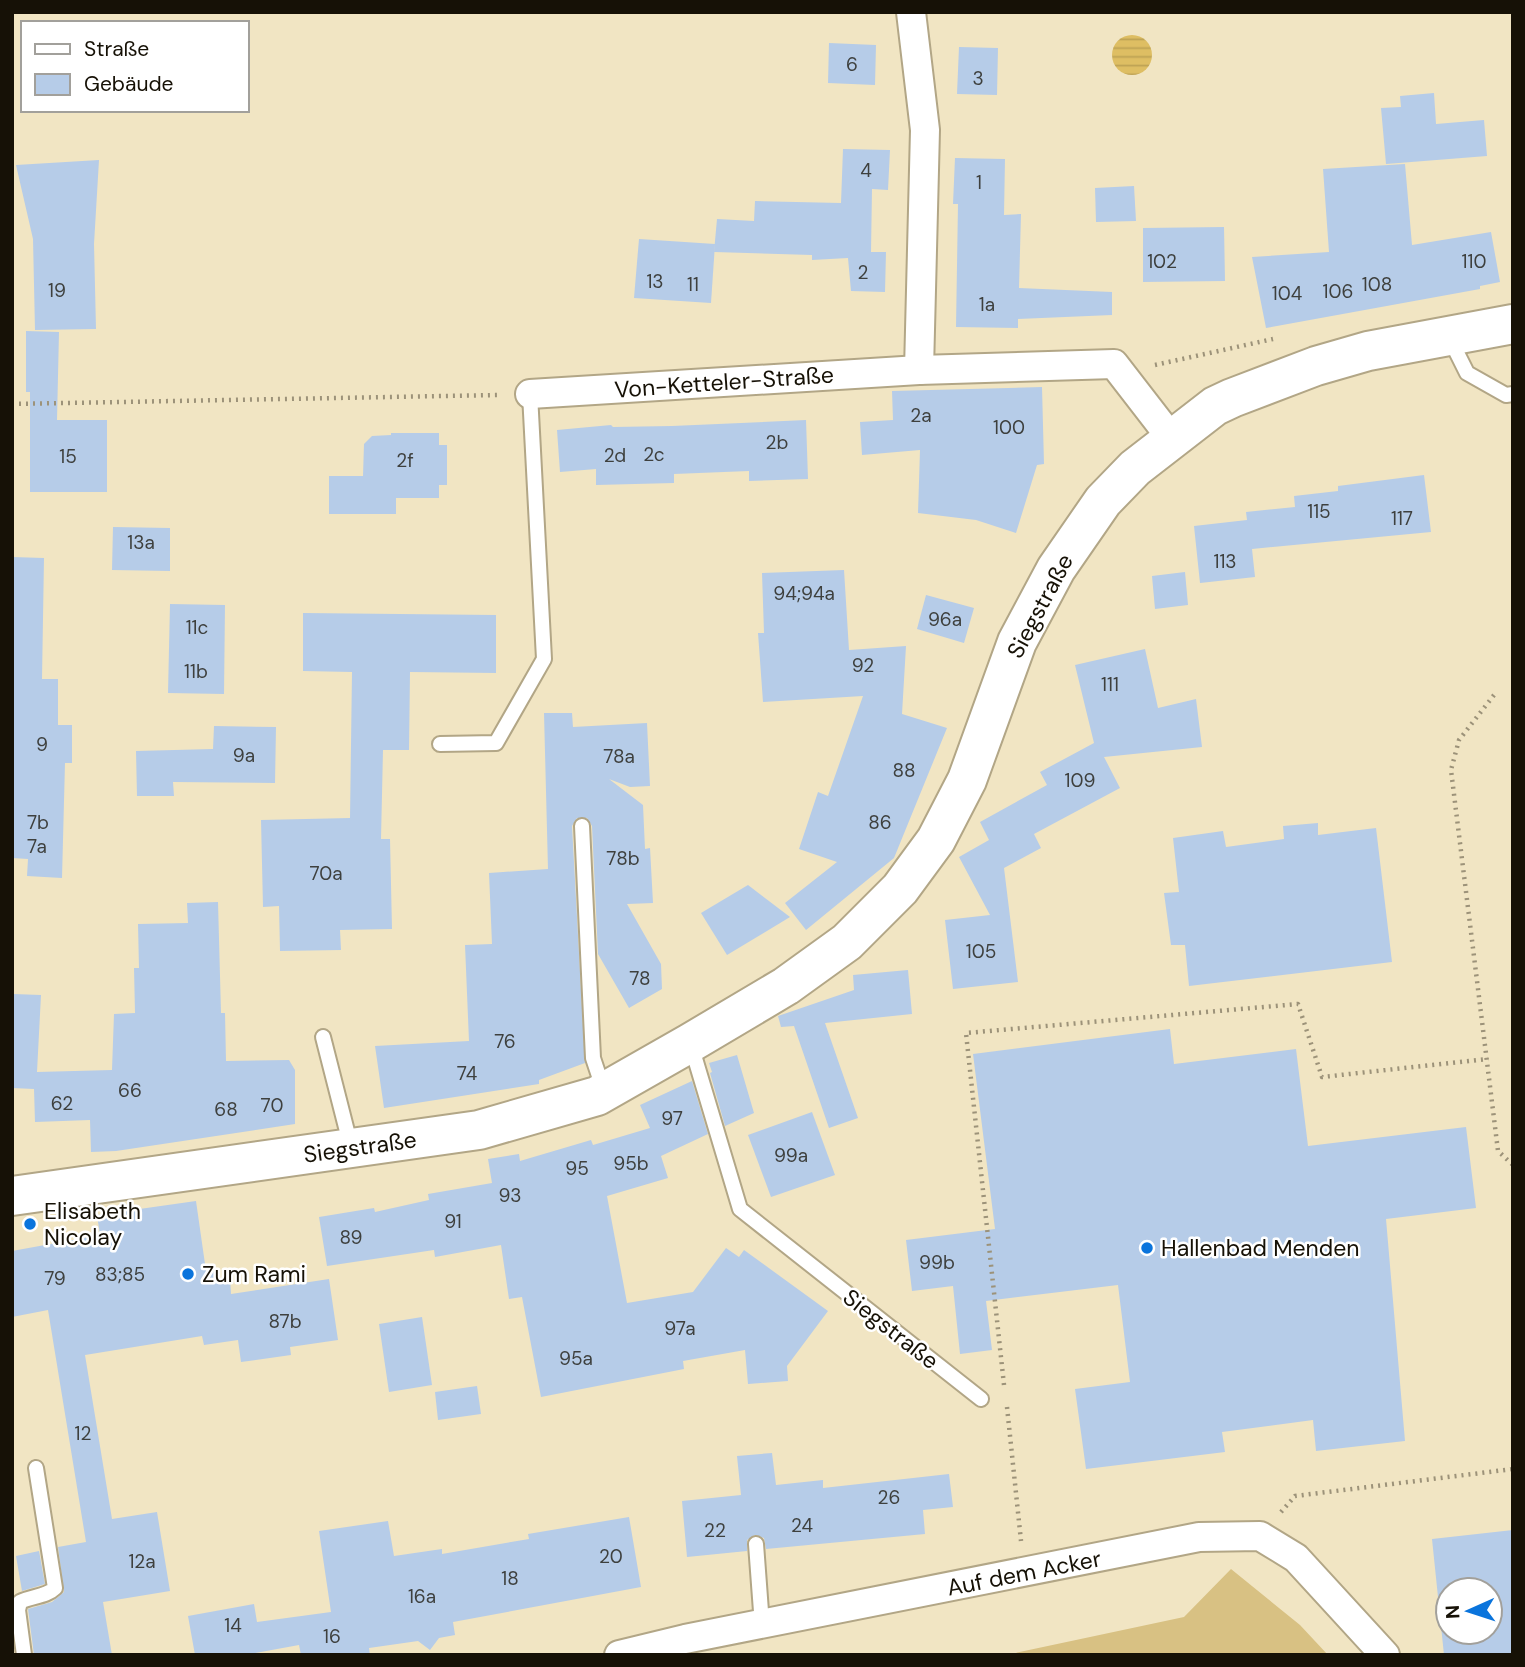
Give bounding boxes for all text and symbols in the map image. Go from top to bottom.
legend [21,21,248,112]
text: Straße [84,35,149,63]
house number: 6 [846,52,858,77]
house number: 3 [972,66,984,91]
text: Gebäude [84,70,174,98]
house number: 4 [860,158,872,183]
house number: 1 [976,170,982,195]
house number: 102 [1147,249,1177,274]
house number: 110 [1462,249,1486,274]
house number: 2 [858,260,869,285]
house number: 13 [646,269,664,294]
house number: 11 [687,272,699,297]
house number: 108 [1362,272,1392,297]
house number: 19 [48,278,66,303]
house number: 106 [1323,279,1353,304]
house number: 104 [1272,281,1302,306]
house number: 1a [979,292,995,317]
street label: Von-Ketteler-Straße [613,359,835,405]
house number: 2a [910,403,932,428]
house number: 100 [993,415,1025,440]
house number: 2b [766,430,788,455]
house number: 2c [643,442,665,467]
house number: 2d [604,443,626,468]
house number: 15 [59,444,77,469]
house number: 2f [396,448,414,473]
house number: 115 [1307,499,1331,524]
house number: 117 [1391,506,1413,531]
house number: 13a [127,530,155,555]
street label: Siegstraße [1000,549,1080,663]
house number: 113 [1213,549,1237,574]
house number: 94;94a [773,581,835,606]
house number: 96a [928,607,962,632]
house number: 11c [186,615,208,640]
house number: 92 [852,653,874,678]
house number: 11b [184,659,208,684]
house number: 111 [1101,672,1119,697]
house number: 9 [36,732,48,757]
house number: 9a [233,743,255,768]
house number: 78a [603,744,635,769]
house number: 88 [892,758,916,783]
house number: 109 [1065,768,1095,793]
house number: 7b [27,810,49,835]
house number: 86 [868,810,892,835]
house number: 7a [27,834,47,859]
house number: 78b [606,846,640,871]
house number: 70a [309,861,343,886]
house number: 105 [966,939,996,964]
house number: 78 [629,966,651,991]
house number: 76 [494,1029,516,1054]
house number: 74 [457,1061,477,1086]
house number: 66 [118,1078,142,1103]
house number: 62 [51,1091,73,1116]
house number: 70 [261,1093,283,1118]
house number: 68 [214,1097,238,1122]
house number: 97 [661,1106,683,1131]
street label: Siegstraße [302,1124,418,1170]
house number: 99a [774,1143,808,1168]
house number: 95b [613,1151,649,1176]
house number: 95 [565,1156,589,1181]
house number: 93 [499,1183,521,1208]
place label: Elisabeth Nicolay [44,1196,141,1252]
house number: 91 [444,1209,462,1234]
marker: Elisabeth Nicolay [22,1216,38,1232]
house number: 89 [340,1225,362,1250]
place label: Hallenbad Menden [1161,1233,1359,1263]
marker: Hallenbad Menden [1139,1240,1155,1256]
house number: 99b [919,1250,955,1275]
place label: Zum Rami [202,1259,306,1289]
house number: 83;85 [95,1262,145,1287]
house number: 79 [44,1266,66,1291]
marker: Zum Rami [180,1266,196,1282]
street label: Siegstraße [837,1282,945,1376]
house number: 87b [268,1309,302,1334]
house number: 97a [664,1316,696,1341]
house number: 95a [559,1346,593,1371]
house number: 12 [75,1421,91,1446]
house number: 26 [878,1485,900,1510]
house number: 24 [791,1513,813,1538]
house number: 22 [704,1518,726,1543]
street label: Auf dem Acker [944,1543,1104,1603]
house number: 20 [599,1544,623,1569]
house number: 12a [128,1549,156,1574]
house number: 18 [501,1566,519,1591]
north arrow [1434,1576,1504,1646]
house number: 16a [408,1584,436,1609]
text: N [1440,1604,1465,1619]
house number: 14 [224,1613,242,1638]
house number: 16 [323,1624,341,1649]

